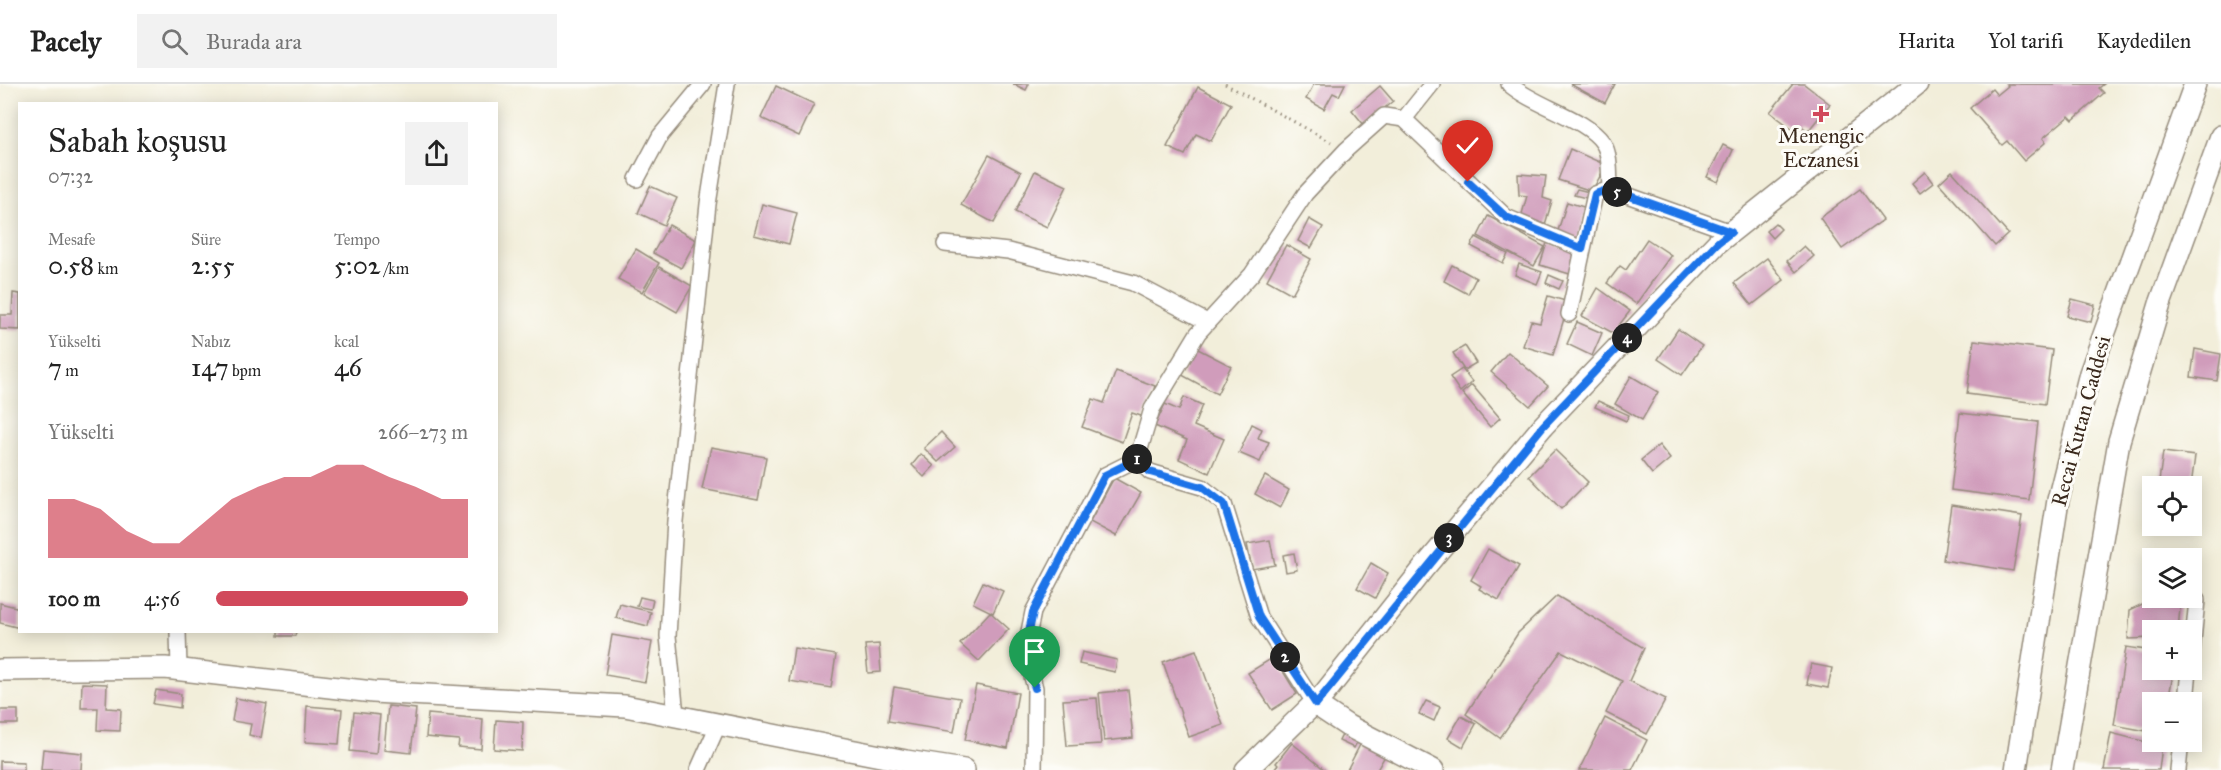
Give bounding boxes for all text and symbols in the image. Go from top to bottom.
search box [137,14,557,68]
text: Pacely [30,24,101,59]
icon: search [158,25,191,58]
text: Burada ara [206,28,302,55]
text: Harita [1898,28,1955,54]
text: Yol tarifi [1988,28,2064,54]
text: Kaydedilen [2097,28,2191,54]
marker: Menengic Eczanesi [1814,107,1828,121]
pin [1442,120,1493,182]
text: Sabah koşusu [48,121,227,161]
button: share [405,122,468,185]
place label: Menengic Eczanesi [1778,123,1864,173]
icon: check [1451,129,1484,162]
text: 07:32 [48,164,93,188]
pin: 5 [1602,177,1632,207]
text: 5 [1613,182,1621,201]
text: Mesafe [48,230,96,249]
text: Süre [191,230,221,249]
text: Tempo [334,230,380,249]
text: 0.58 [48,249,94,281]
text: 2:55 [191,249,235,281]
text: 5:02 [334,249,381,281]
text: km [94,259,118,278]
text: /km [381,259,409,278]
pin: 4 [1612,323,1642,353]
text: 4 [1623,328,1631,347]
text: Yükselti [48,332,101,351]
text: Nabız [191,332,231,351]
text: kcal [334,332,359,351]
street label: Recai Kutan Caddesi [2046,333,2116,509]
text: 7 [48,351,62,383]
text: 147 [191,351,229,383]
text: 46 [334,351,362,383]
text: m [62,361,79,380]
text: bpm [229,361,261,380]
text: Yükselti [48,420,114,444]
text: 266–273 m [378,420,468,444]
pin: 1 [1122,444,1152,474]
text: 1 [1134,449,1140,468]
map controls [2142,476,2202,752]
button: locate [2142,476,2202,536]
pin: 3 [1434,523,1464,553]
text: 3 [1446,528,1452,547]
button: layers [2142,548,2202,608]
text: 100 m [48,587,100,611]
text: 4:56 [144,587,180,611]
button: + [2142,620,2202,680]
pin [1009,626,1060,688]
icon: arrive [1018,635,1051,668]
pin: 2 [1270,642,1300,672]
text: 2 [1281,647,1289,666]
button: − [2142,692,2202,752]

